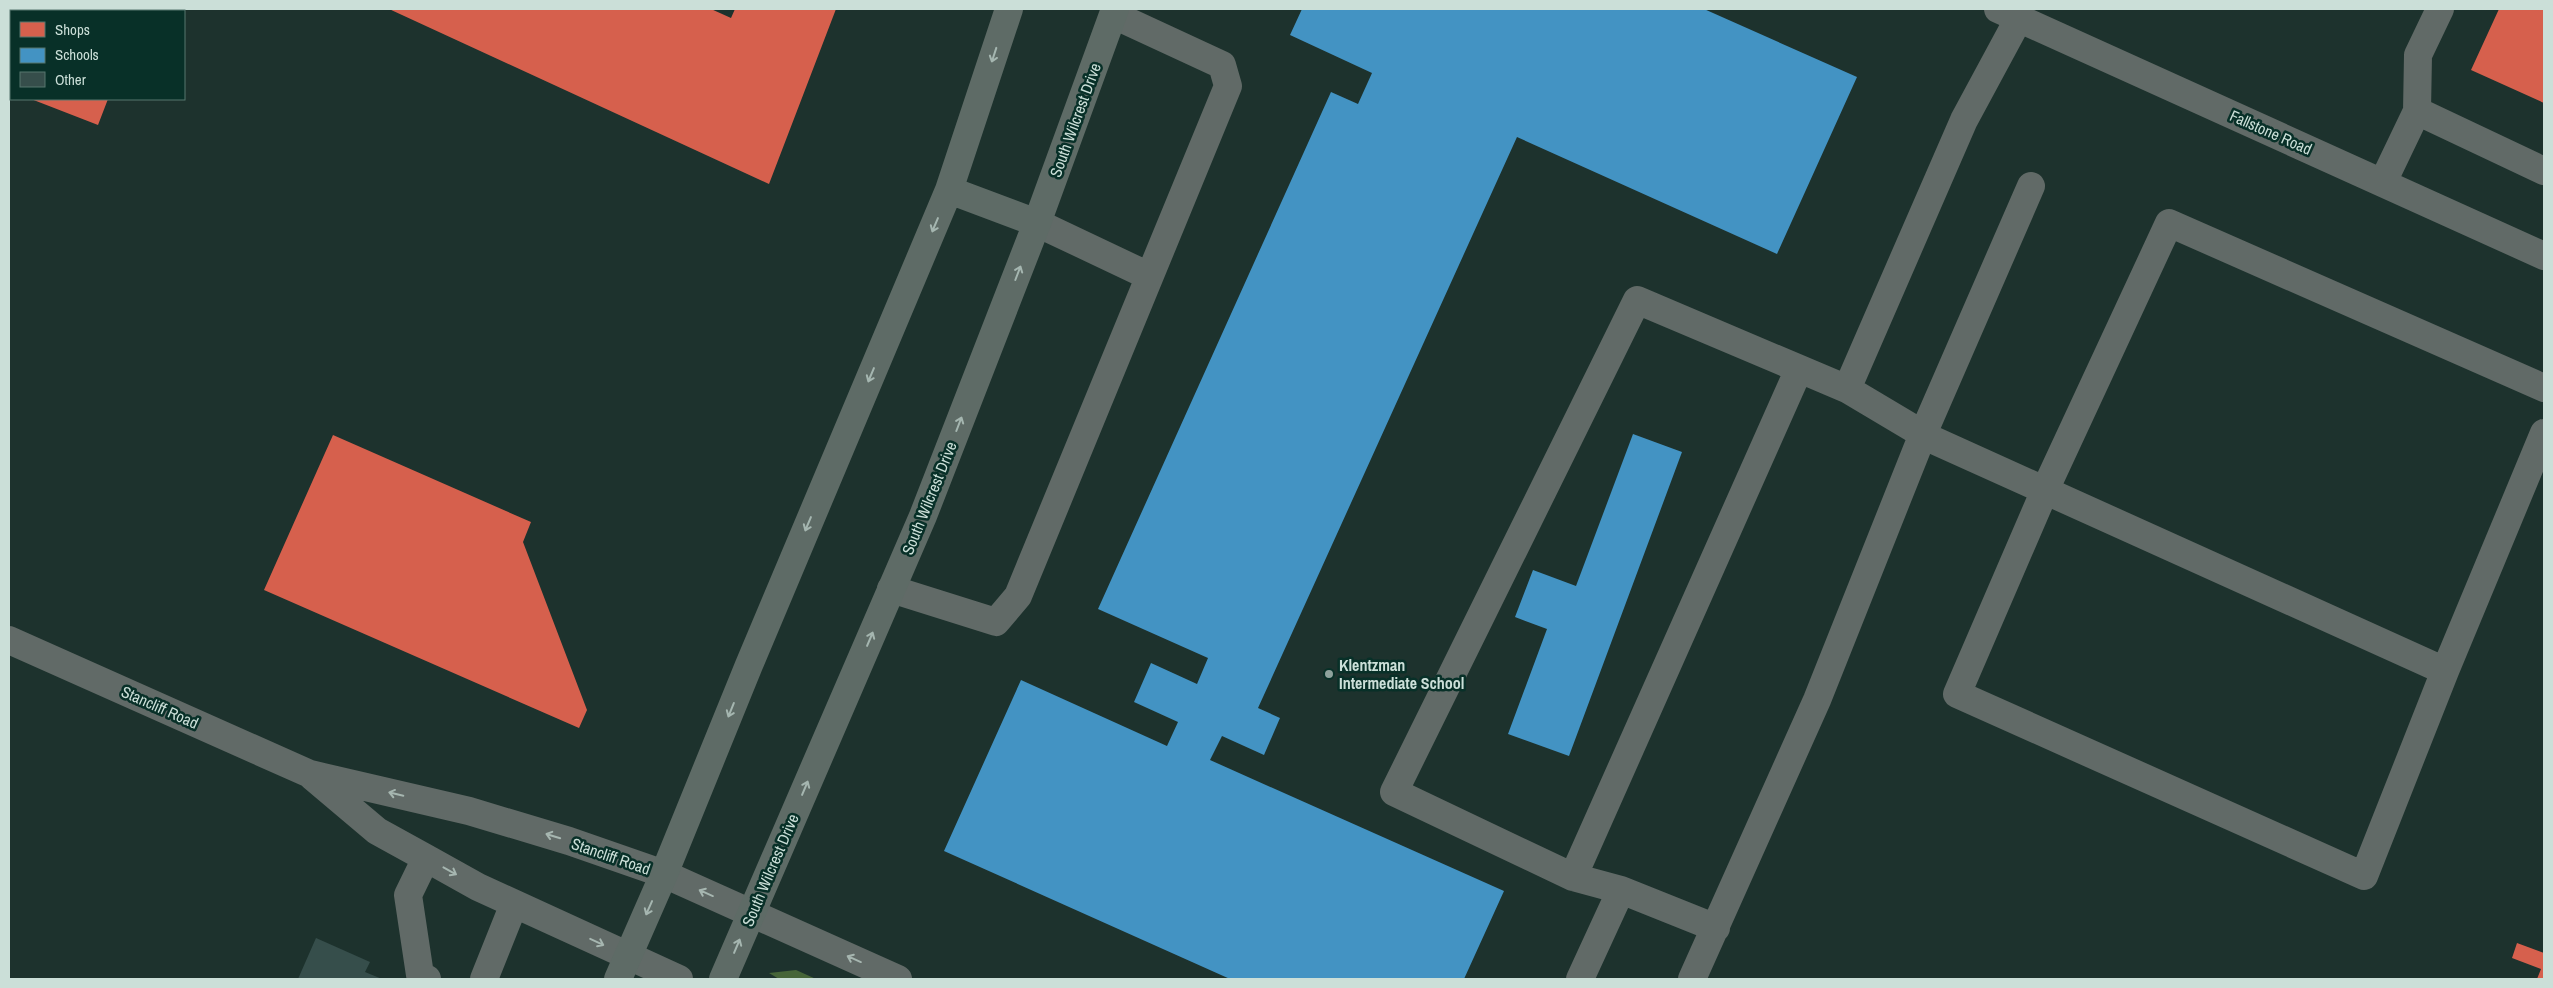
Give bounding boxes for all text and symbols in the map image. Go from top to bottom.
legend [10,10,185,100]
text: Shops [55,19,90,40]
text: Schools [55,44,99,65]
one-way arrow [988,47,998,63]
street label: South Wilcrest Drive [1044,60,1106,180]
text: Other [55,69,86,90]
street label: Fallstone Road [2227,104,2315,160]
one-way arrow [929,217,939,232]
one-way arrow [1013,266,1023,281]
one-way arrow [866,367,876,382]
one-way arrow [954,417,964,432]
street label: South Wilcrest Drive [896,438,962,558]
one-way arrow [803,516,813,531]
one-way arrow [865,632,875,647]
place label: Klentzman Intermediate School [1339,654,1464,694]
marker: Klentzman Intermediate School [1323,668,1335,680]
street label: Stancliff Road [118,680,202,734]
one-way arrow [726,702,735,717]
one-way arrow [801,781,811,796]
one-way arrow [389,789,405,798]
street label: South Wilcrest Drive [736,810,804,930]
one-way arrow [546,831,562,841]
street label: Stancliff Road [569,832,653,880]
one-way arrow [443,867,457,877]
one-way arrow [698,887,713,897]
one-way arrow [643,900,653,915]
one-way arrow [589,937,604,947]
one-way arrow [733,939,742,954]
one-way arrow [847,954,862,964]

